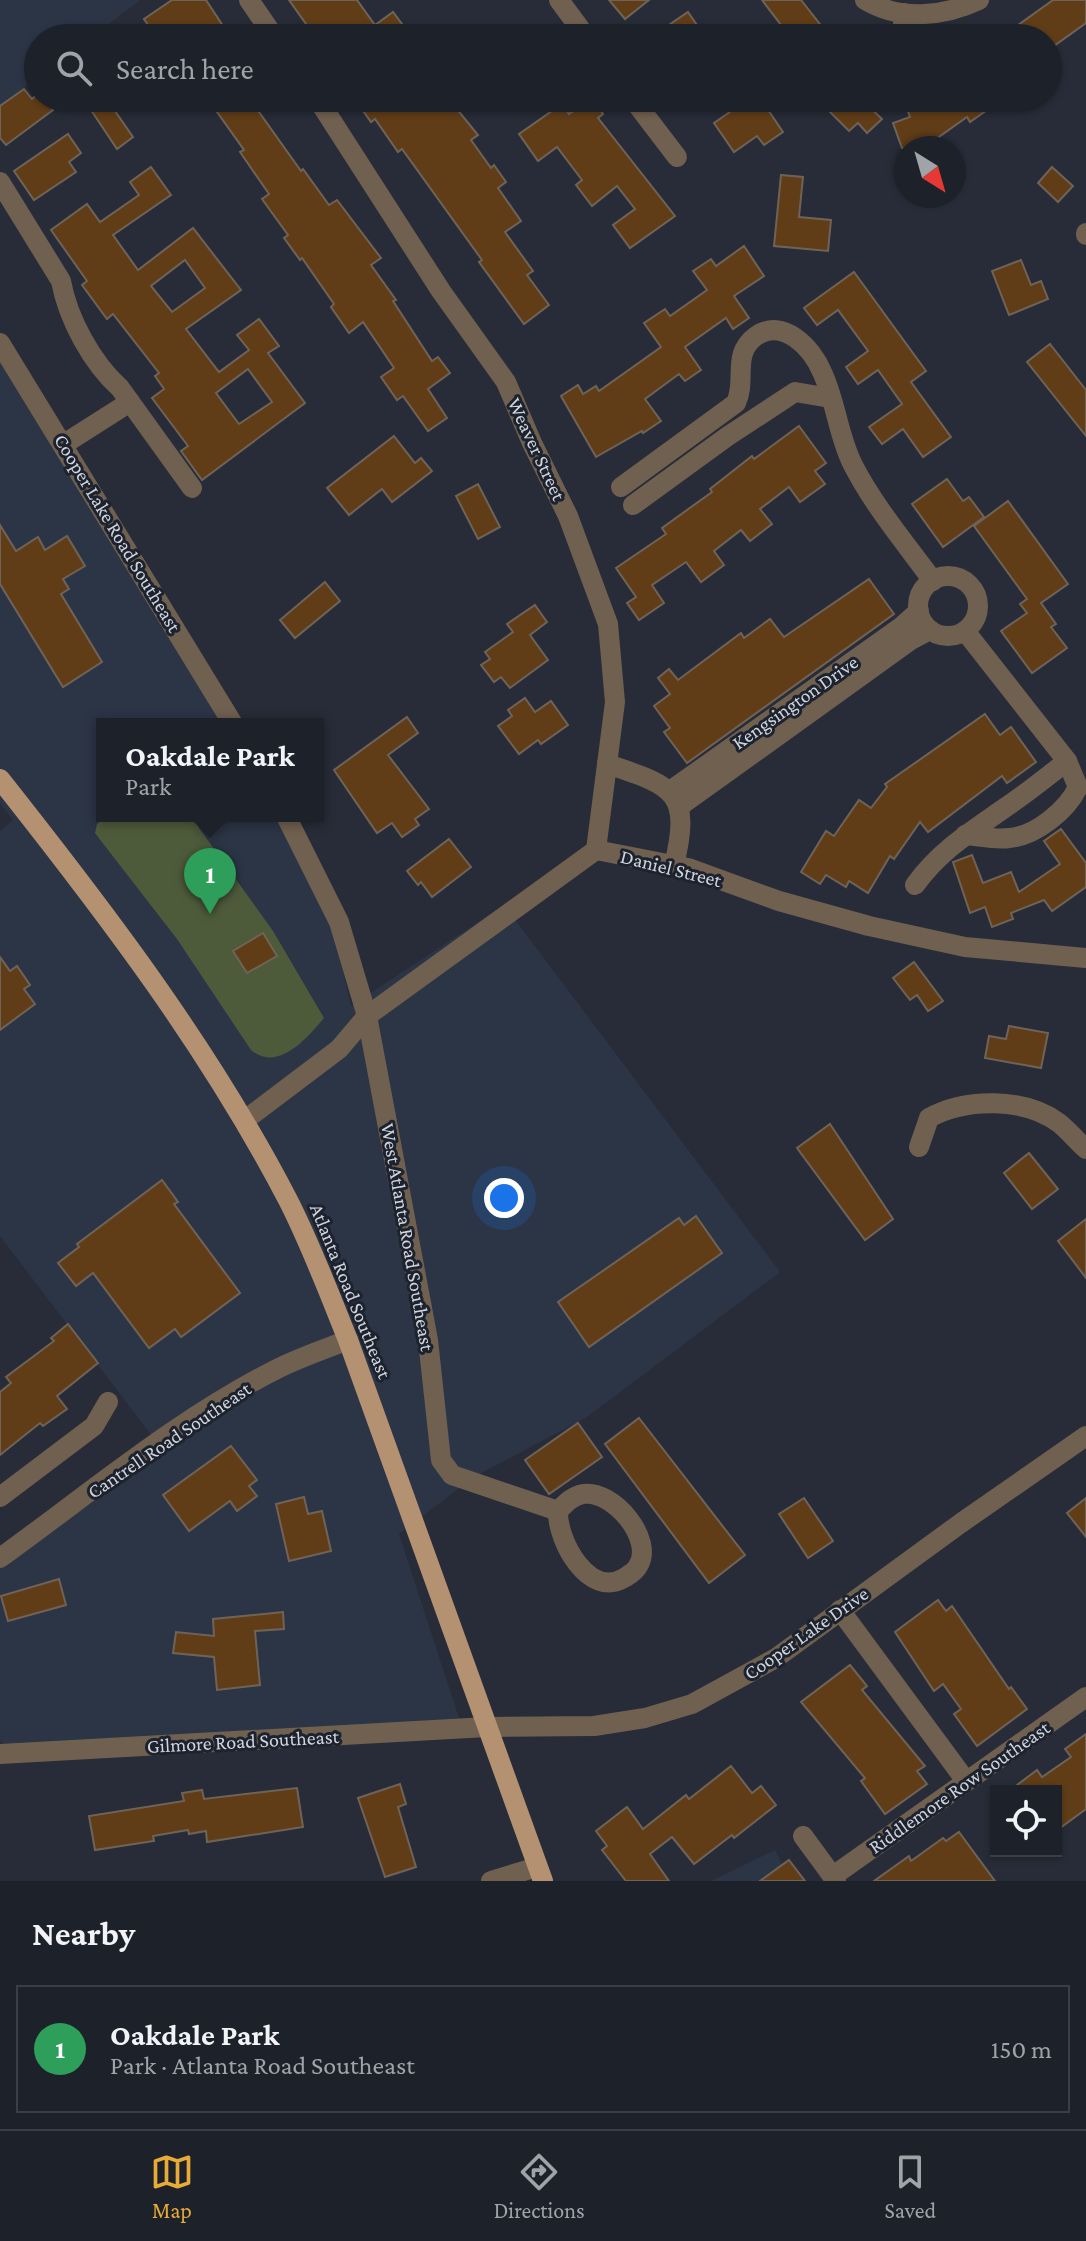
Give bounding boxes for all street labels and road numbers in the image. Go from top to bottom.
street label: Weaver Street [504,394,571,504]
street label: Cooper Lake Road Southeast [49,430,186,637]
street label: Kengsington Drive [728,650,863,754]
street label: Daniel Street [618,845,724,891]
street label: West Atlanta Road Southeast [377,1121,439,1353]
street label: Atlanta Road Southeast [306,1200,396,1382]
street label: Cantrell Road Southeast [83,1377,255,1503]
street label: Cooper Lake Drive [740,1582,873,1685]
street label: Riddlemore Row Southeast [864,1716,1054,1858]
street label: Gilmore Road Southeast [146,1725,340,1757]

